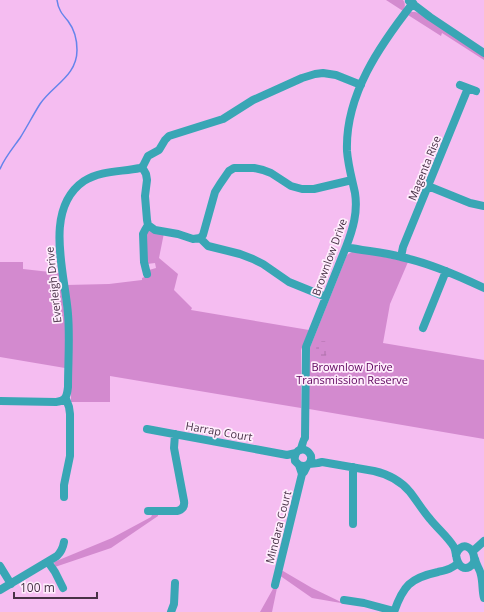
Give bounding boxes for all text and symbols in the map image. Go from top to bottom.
street label: Magenta Rise [404,133,444,203]
street label: Brownlow Drive [308,216,350,298]
street label: Everleigh Drive [42,246,64,324]
park label: Brownlow Drive Transmission Reserve [296,359,408,387]
street label: Harrap Court [184,418,254,444]
street label: Mindara Court [262,489,294,565]
scale bar [14,574,97,600]
text: 100 m [20,579,55,596]

